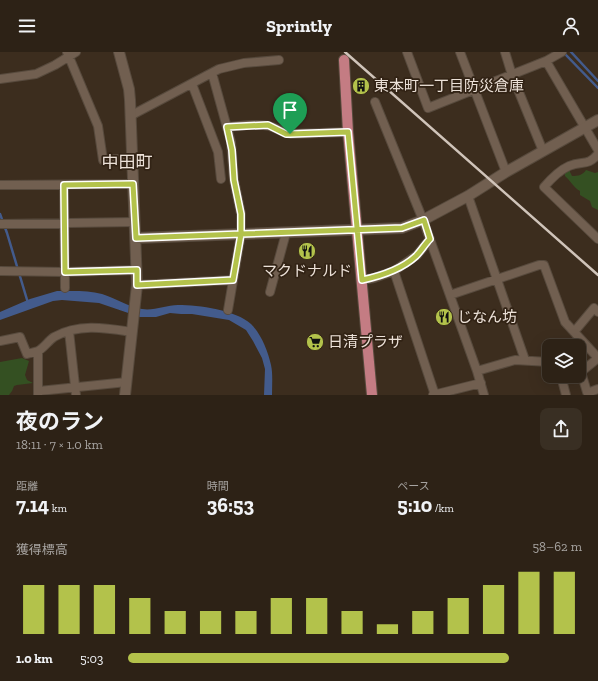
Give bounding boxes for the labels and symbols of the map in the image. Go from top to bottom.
building icon: 東本町一丁目防災倉庫 [351,76,371,96]
place label: 東本町一丁目防災倉庫 [374,77,524,95]
pin [273,93,307,134]
district label: 中田町 [102,152,153,172]
restaurant icon: マクドナルド [297,241,317,261]
place label: マクドナルド [262,262,352,280]
restaurant icon: じなん坊 [434,307,454,327]
place label: じなん坊 [457,308,517,326]
supermarket icon: 日清プラザ [305,332,325,352]
place label: 日清プラザ [328,333,403,351]

